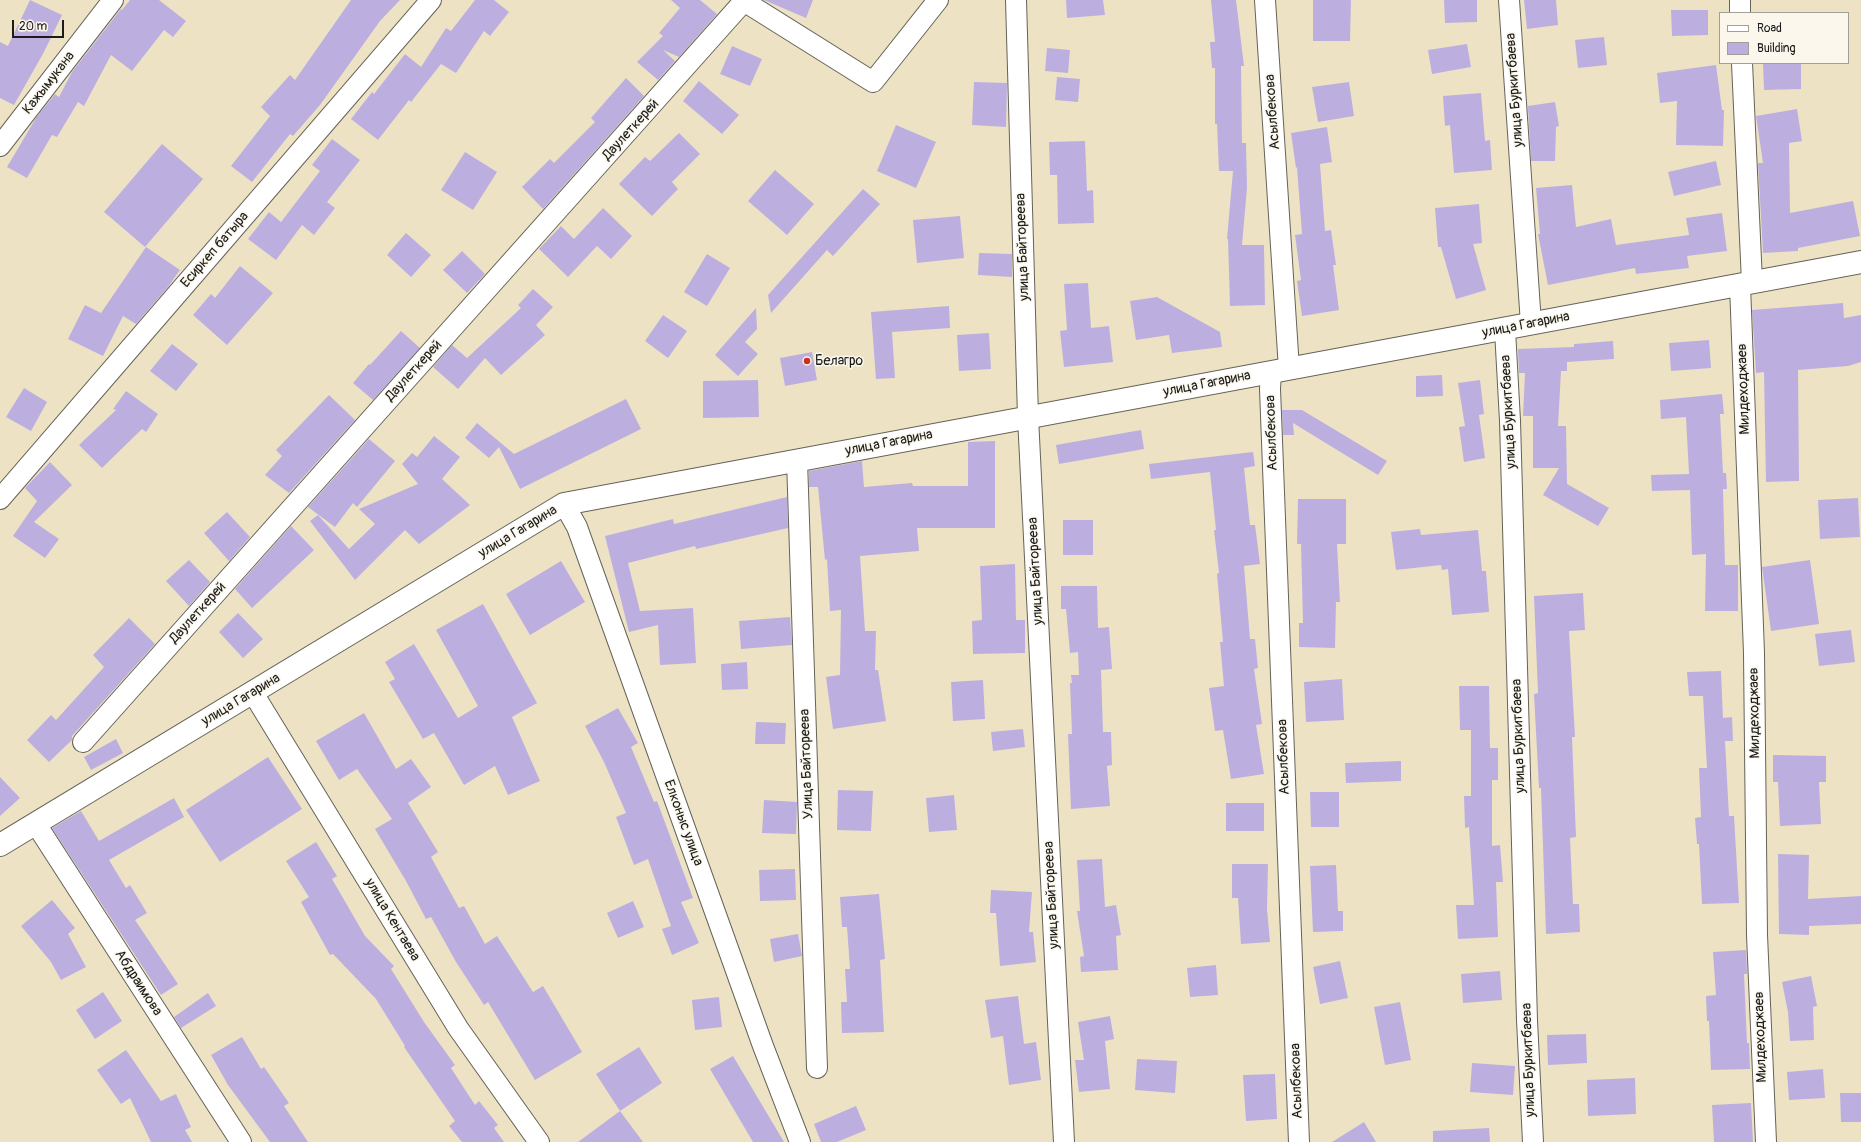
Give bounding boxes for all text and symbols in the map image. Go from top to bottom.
scale bar [14,12,66,38]
legend [1719,12,1849,64]
text: 20 m [19,19,47,34]
text: Road [1757,21,1782,36]
street label: улица Буркитбаева [1503,32,1527,148]
text: Building [1757,41,1796,56]
street label: Кажымукана [19,48,79,118]
street label: Асылбекова [1262,74,1284,150]
street label: Даулеткерей [599,96,663,164]
street label: улица Байтореева [1013,193,1033,301]
street label: Есиркеп батыра [177,209,253,291]
street label: улица Гагарина [1481,308,1571,342]
street label: Даулеткерей [382,337,446,405]
street label: Милдеходжаев [1734,343,1754,435]
place label: Белагро [815,353,863,369]
street label: улица Буркитбаева [1498,355,1520,469]
marker: Белагро [802,356,812,366]
street label: улица Гагарина [1162,367,1252,401]
street label: Асылбекова [1262,395,1282,471]
street label: улица Гагарина [844,426,934,460]
street label: улица Гагарина [476,502,560,562]
street label: улица Байтореева [1025,517,1047,625]
street label: Даулеткерей [166,579,230,647]
street label: Милдеходжаев [1746,667,1764,759]
street label: улица Гагарина [199,670,283,730]
street label: улица Буркитбаева [1509,679,1529,793]
street label: Улица Байтореева [797,709,817,819]
street label: Асылбекова [1274,719,1294,795]
street label: Елконыс улица [660,778,706,868]
street label: улица Байтореева [1041,841,1063,949]
street label: улица Кентаева [361,876,423,964]
street label: Абдраимова [111,947,165,1019]
street label: Милдеходжаев [1751,991,1771,1083]
street label: улица Буркитбаева [1519,1003,1539,1117]
street label: Асылбекова [1287,1043,1307,1119]

